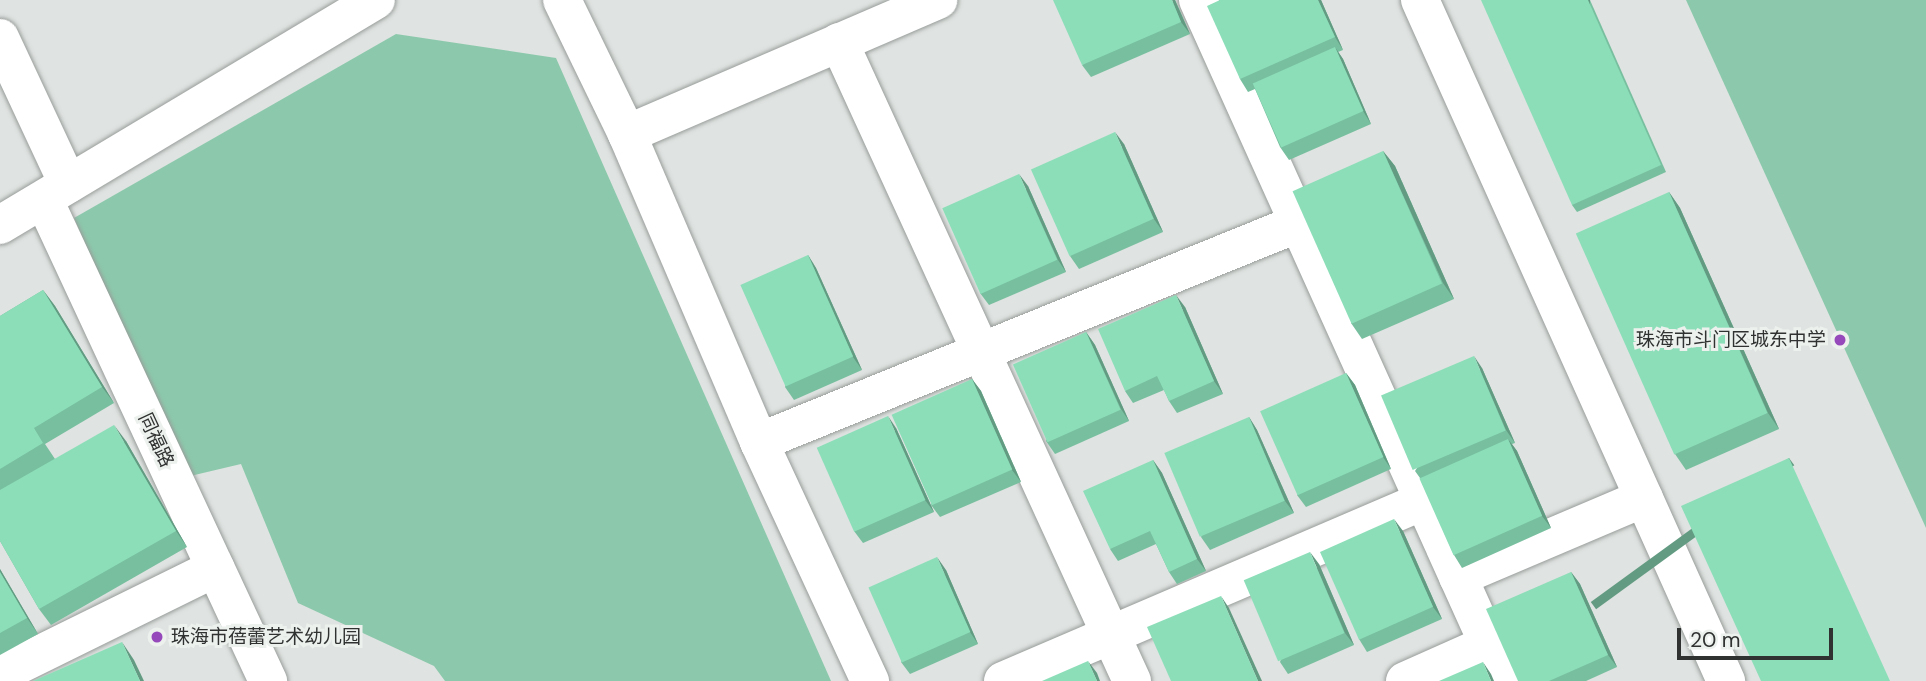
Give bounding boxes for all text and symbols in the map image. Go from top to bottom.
place label: 珠海市斗门区城东中学 [1636,329,1826,351]
marker: 珠海市斗门区城东中学 [1832,332,1848,348]
street label: 同福路 [134,409,178,471]
scale bar [1681,614,1837,658]
place label: 珠海市蓓蕾艺术幼儿园 [171,626,361,648]
text: 20 m [1690,626,1741,654]
marker: 珠海市蓓蕾艺术幼儿园 [149,629,165,645]

